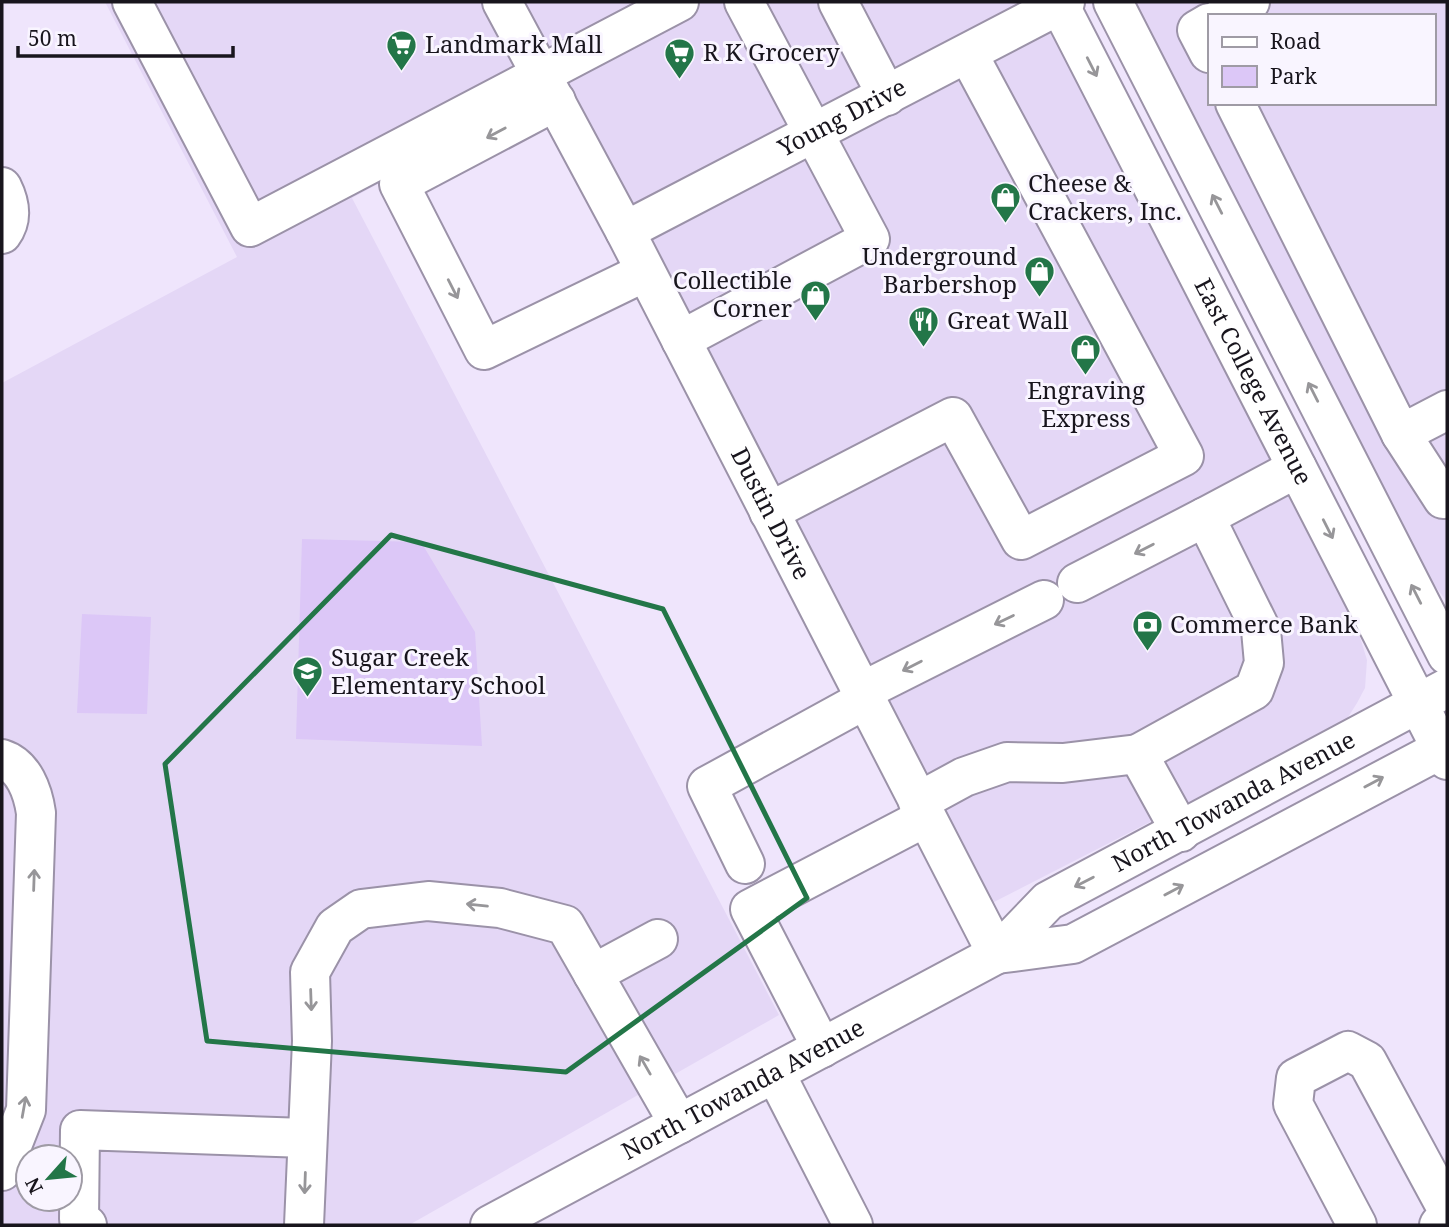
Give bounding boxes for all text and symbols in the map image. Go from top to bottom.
scale bar [18,14,233,58]
legend [1208,14,1435,105]
text: 50 m [28,24,77,52]
place label: Landmark Mall [425,27,603,60]
text: Road [1270,27,1321,55]
supermarket icon: Landmark Mall [385,28,419,72]
place label: R K Grocery [703,35,840,68]
supermarket icon: R K Grocery [663,36,697,80]
one-way arrow [1085,56,1099,77]
text: Park [1270,62,1317,90]
street label: Young Drive [771,70,911,164]
one-way arrow [486,127,507,141]
place label: Cheese & Crackers, Inc. [1028,166,1182,227]
shop icon: Cheese & Crackers, Inc. [988,181,1022,225]
one-way arrow [1209,194,1223,215]
place label: Underground Barbershop [862,239,1017,300]
shop icon: Underground Barbershop [1023,254,1057,298]
place label: Collectible Corner [673,263,792,324]
street label: East College Avenue [1188,272,1321,490]
one-way arrow [446,278,460,299]
shop icon: Collectible Corner [798,278,832,322]
place label: Great Wall [947,303,1069,336]
restaurant icon: Great Wall [907,304,941,348]
shop icon: Engraving Express [1069,332,1103,376]
place label: Engraving Express [1027,373,1145,434]
one-way arrow [1305,382,1319,403]
street label: Dustin Drive [724,441,820,585]
one-way arrow [1322,518,1336,538]
one-way arrow [1134,542,1155,556]
one-way arrow [1409,585,1423,605]
place label: Commerce Bank [1170,607,1359,640]
bank icon: Commerce Bank [1130,608,1164,652]
one-way arrow [994,614,1015,627]
place label: Sugar Creek Elementary School [331,640,546,701]
school or university icon: Sugar Creek Elementary School [291,655,325,699]
one-way arrow [902,659,923,673]
street label: North Towanda Avenue [1106,722,1360,879]
one-way arrow [1363,775,1384,789]
one-way arrow [27,868,40,891]
one-way arrow [1075,875,1095,889]
one-way arrow [1163,883,1183,897]
one-way arrow [466,898,488,911]
one-way arrow [304,988,317,1011]
street label: North Towanda Avenue [615,1010,870,1167]
one-way arrow [638,1056,652,1076]
one-way arrow [18,1096,31,1119]
north arrow [14,1143,84,1213]
one-way arrow [299,1171,312,1194]
text: N [19,1173,49,1198]

